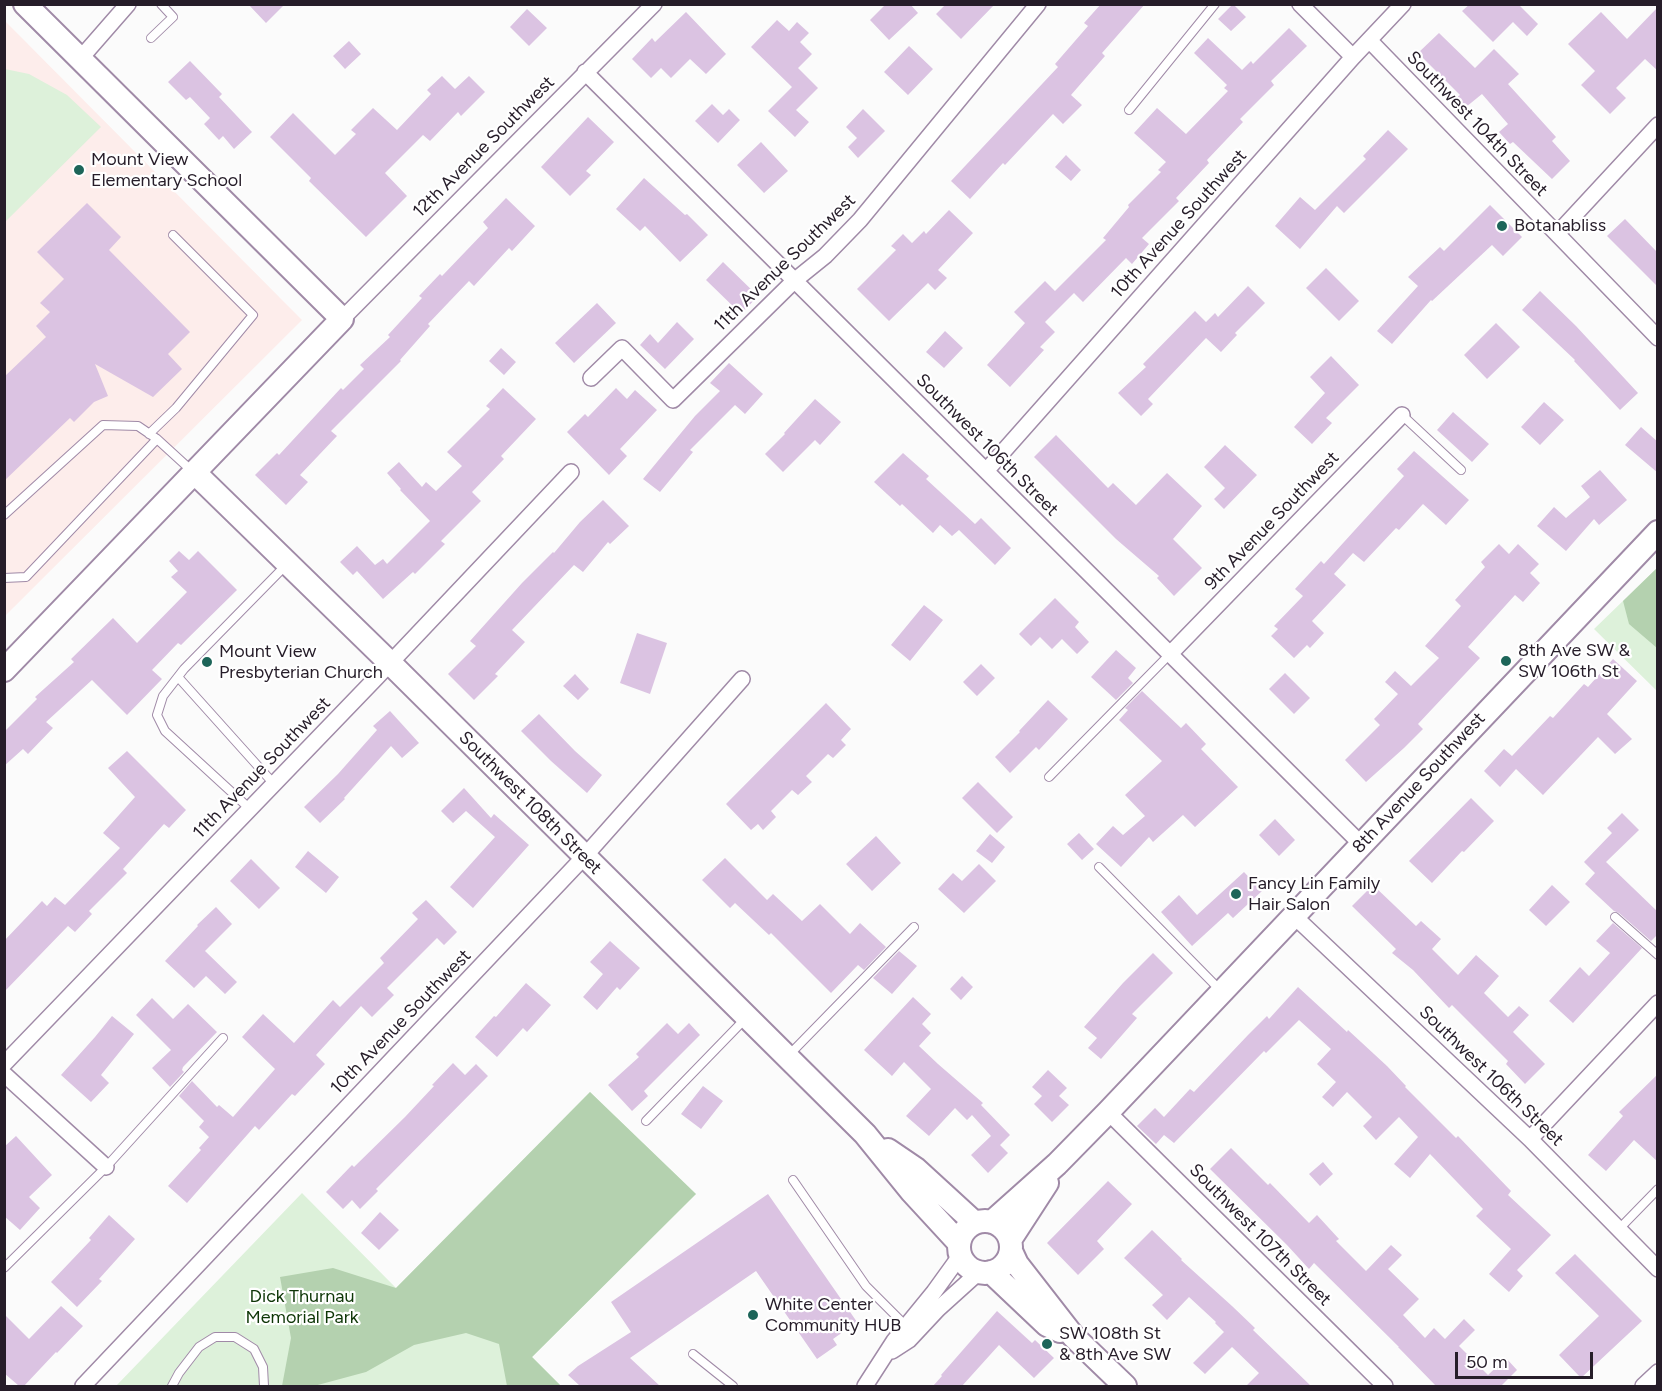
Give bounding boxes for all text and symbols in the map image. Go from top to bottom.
street label: Southwest 104th Street [1402,47,1552,201]
street label: 12th Avenue Southwest [409,72,559,222]
street label: 10th Avenue Southwest [1106,145,1252,303]
place label: Mount View Elementary School [91,149,242,192]
marker: Mount View Elementary School [72,163,86,177]
street label: 11th Avenue Southwest [710,190,860,336]
place label: Botanabliss [1514,215,1606,237]
marker: Botanabliss [1495,219,1509,233]
street label: Southwest 106th Street [911,369,1063,521]
street label: 9th Avenue Southwest [1200,447,1344,595]
place label: 8th Ave SW & SW 106th St [1518,640,1630,682]
place label: Mount View Presbyterian Church [219,641,383,684]
marker: 8th Ave SW & SW 106th St [1499,654,1513,668]
marker: Mount View Presbyterian Church [200,655,214,669]
street label: 11th Avenue Southwest [189,693,335,843]
street label: 8th Avenue Southwest [1348,708,1490,858]
street label: Southwest 108th Street [454,727,606,879]
place label: Fancy Lin Family Hair Salon [1248,873,1380,916]
marker: Fancy Lin Family Hair Salon [1229,887,1243,901]
street label: 10th Avenue Southwest [326,945,476,1099]
street label: Southwest 106th Street [1414,1001,1568,1151]
street label: Southwest 107th Street [1184,1159,1336,1311]
park label: Dick Thurnau Memorial Park [246,1286,358,1328]
place label: White Center Community HUB [765,1294,901,1336]
marker: White Center Community HUB [746,1308,760,1322]
place label: SW 108th St & 8th Ave SW [1059,1323,1171,1366]
marker: SW 108th St & 8th Ave SW [1040,1337,1054,1351]
scale bar [1458,1340,1596,1378]
text: 50 m [1466,1351,1508,1373]

